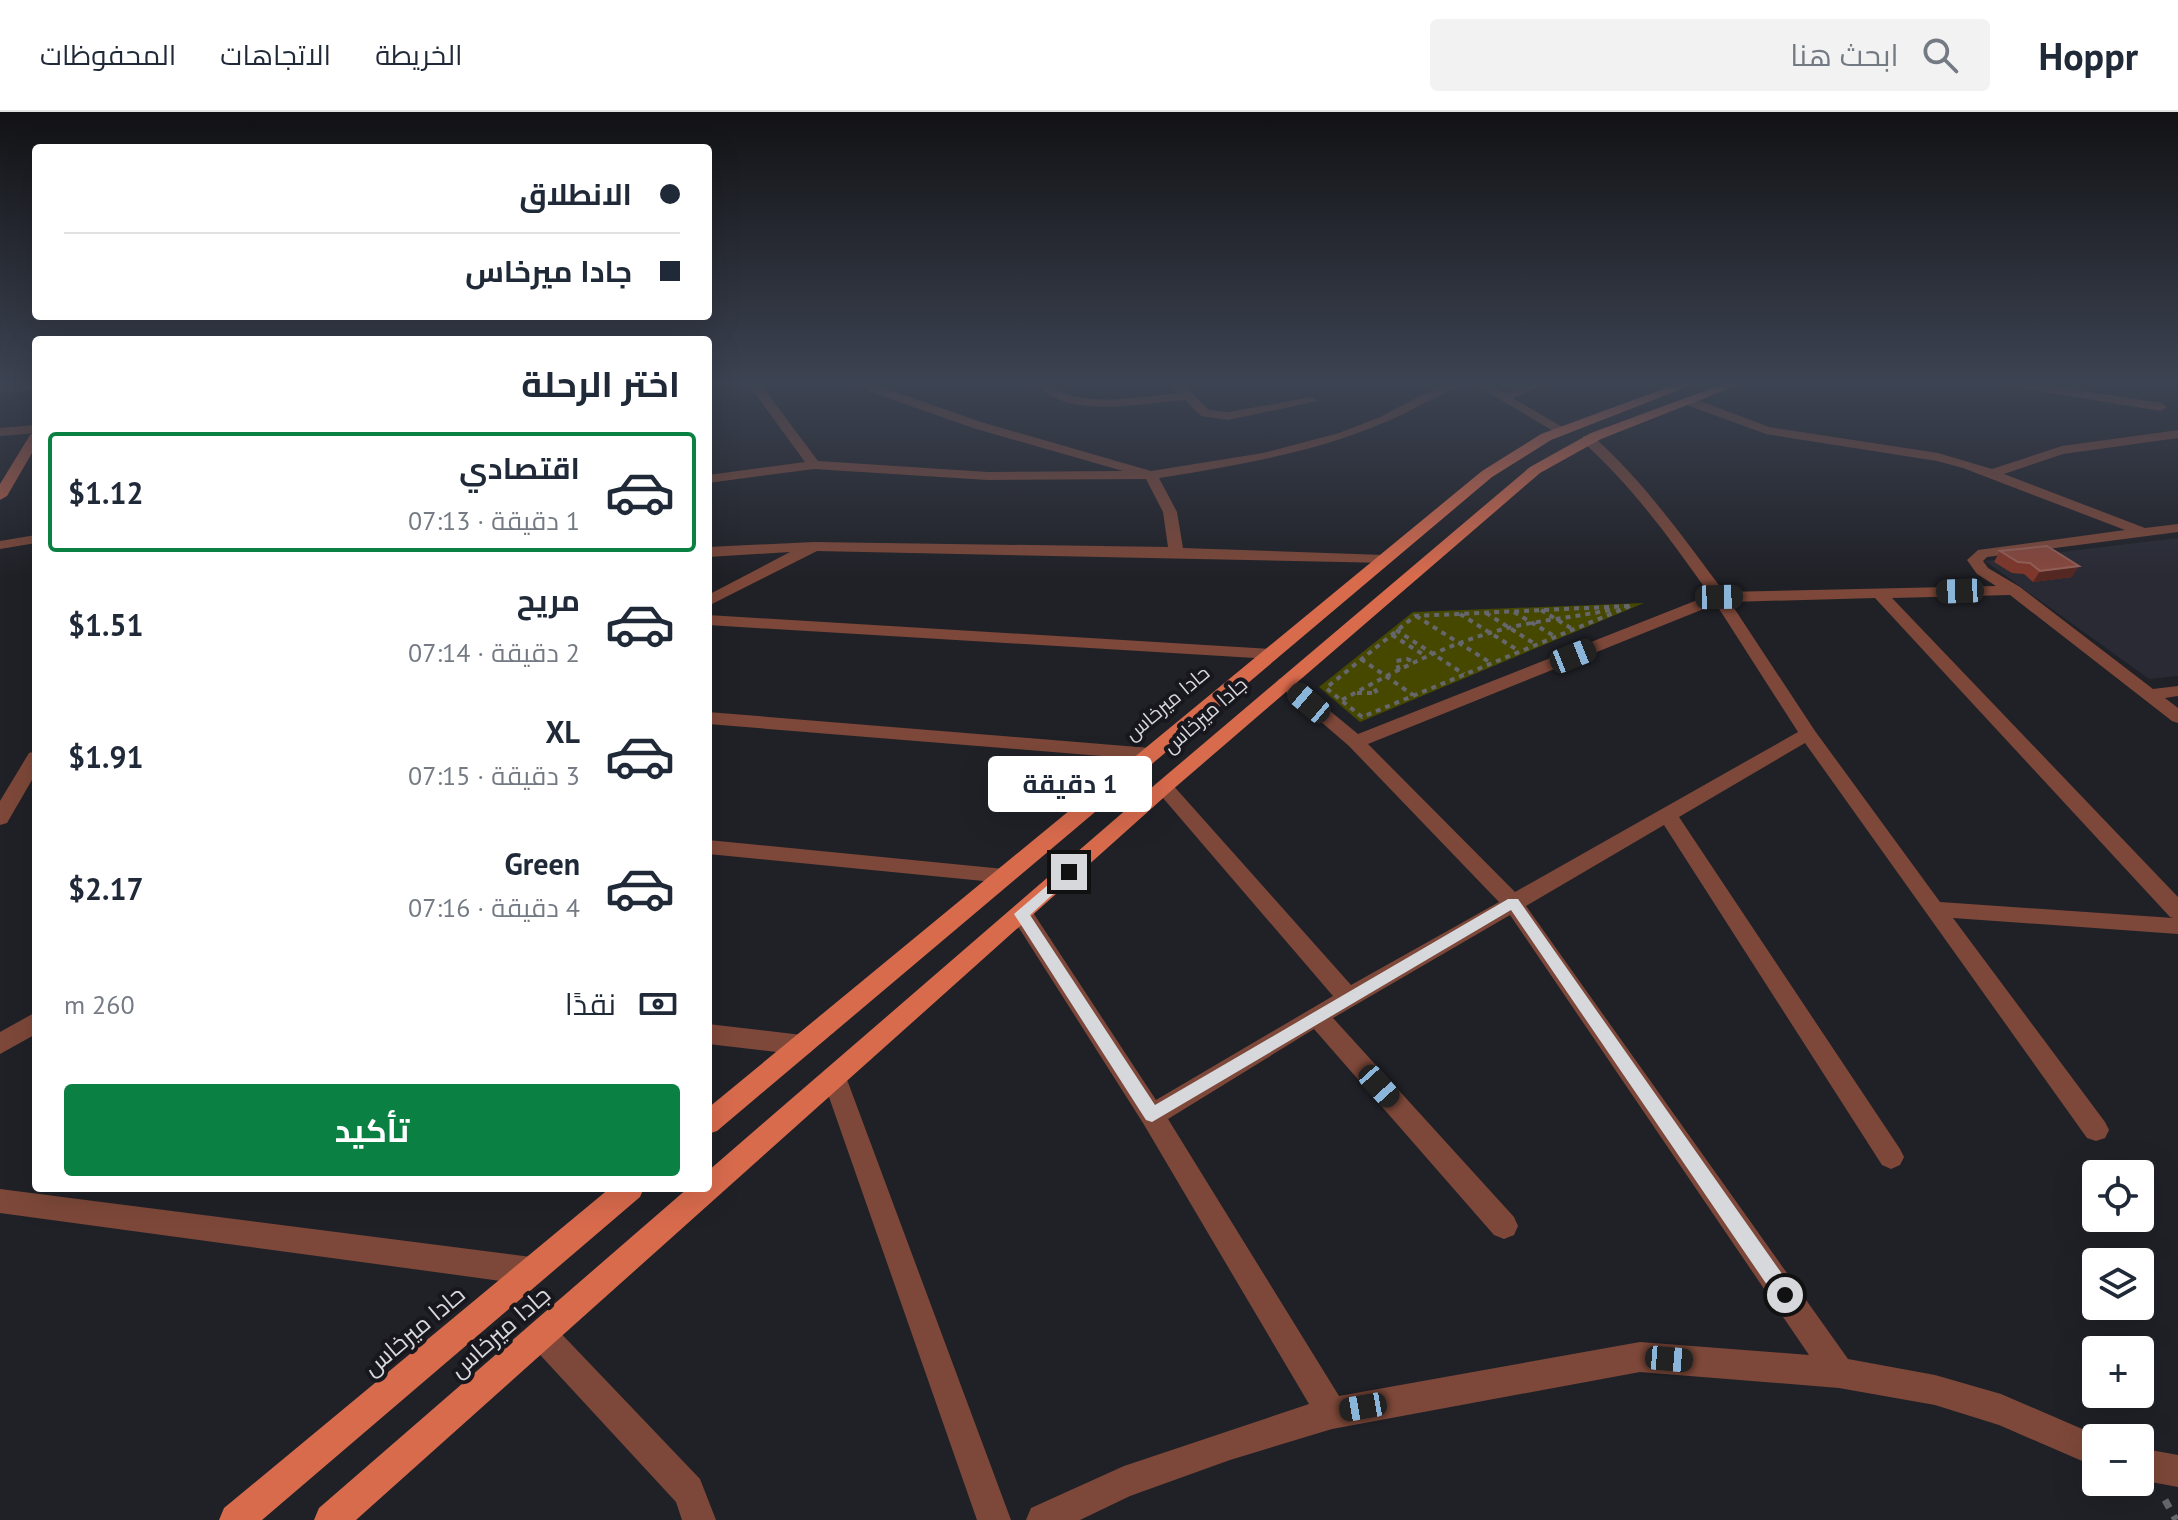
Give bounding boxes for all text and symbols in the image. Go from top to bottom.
search box [1430,19,1990,91]
text: Hoppr [2038,31,2138,80]
icon: search [1918,33,1962,77]
text: ابحث هنا [1790,35,1898,74]
text: المحفوظات [40,36,176,73]
text: الاتجاهات [220,36,331,73]
text: الخريطة [375,36,463,73]
text: الانطلاق [519,174,632,213]
text: جادا ميرخاس [465,251,632,290]
text: اختر الرحلة [521,360,680,407]
text: اقتصادي [459,448,580,487]
icon: car [604,456,676,528]
text: $1.12 [68,473,143,512]
text: 1 دقيقة · 07:13 [408,504,580,537]
car [1936,578,1984,604]
text: مريح [517,580,580,619]
car [1695,585,1743,609]
icon: car [604,588,676,660]
text: $1.51 [68,605,143,644]
text: 2 دقيقة · 07:14 [408,636,580,669]
car [1546,636,1600,676]
street label: حادا ميرخاس [1119,660,1215,746]
street label: جادا ميرخاس [1157,671,1253,759]
car [1283,678,1335,728]
text: XL [546,712,580,751]
icon: car [604,720,676,792]
text: $1.91 [68,737,143,776]
callout: 1 دقيقة [987,756,1151,812]
text: 3 دقيقة · 07:15 [408,759,580,792]
text: 1 دقيقة [1023,767,1117,800]
text: Green [505,844,580,883]
icon: car [604,852,676,924]
route end [1051,854,1087,890]
text: $2.17 [68,869,143,908]
text: 4 دقيقة · 07:16 [408,891,580,924]
icon: cash [636,982,680,1026]
text: نقدًا [565,984,616,1023]
text: 260 m [64,988,135,1021]
car [1354,1060,1404,1112]
button: تأكيد [64,1084,680,1176]
map controls [2082,1160,2154,1496]
button: locate [2082,1160,2154,1232]
button: layers [2082,1248,2154,1320]
route start [1767,1277,1803,1313]
street label: حادا ميرخاس [356,1279,471,1382]
street label: جادا ميرخاس [443,1279,557,1384]
button: + [2082,1336,2154,1408]
car [1644,1345,1694,1373]
car [1337,1391,1389,1423]
button: − [2082,1424,2154,1496]

